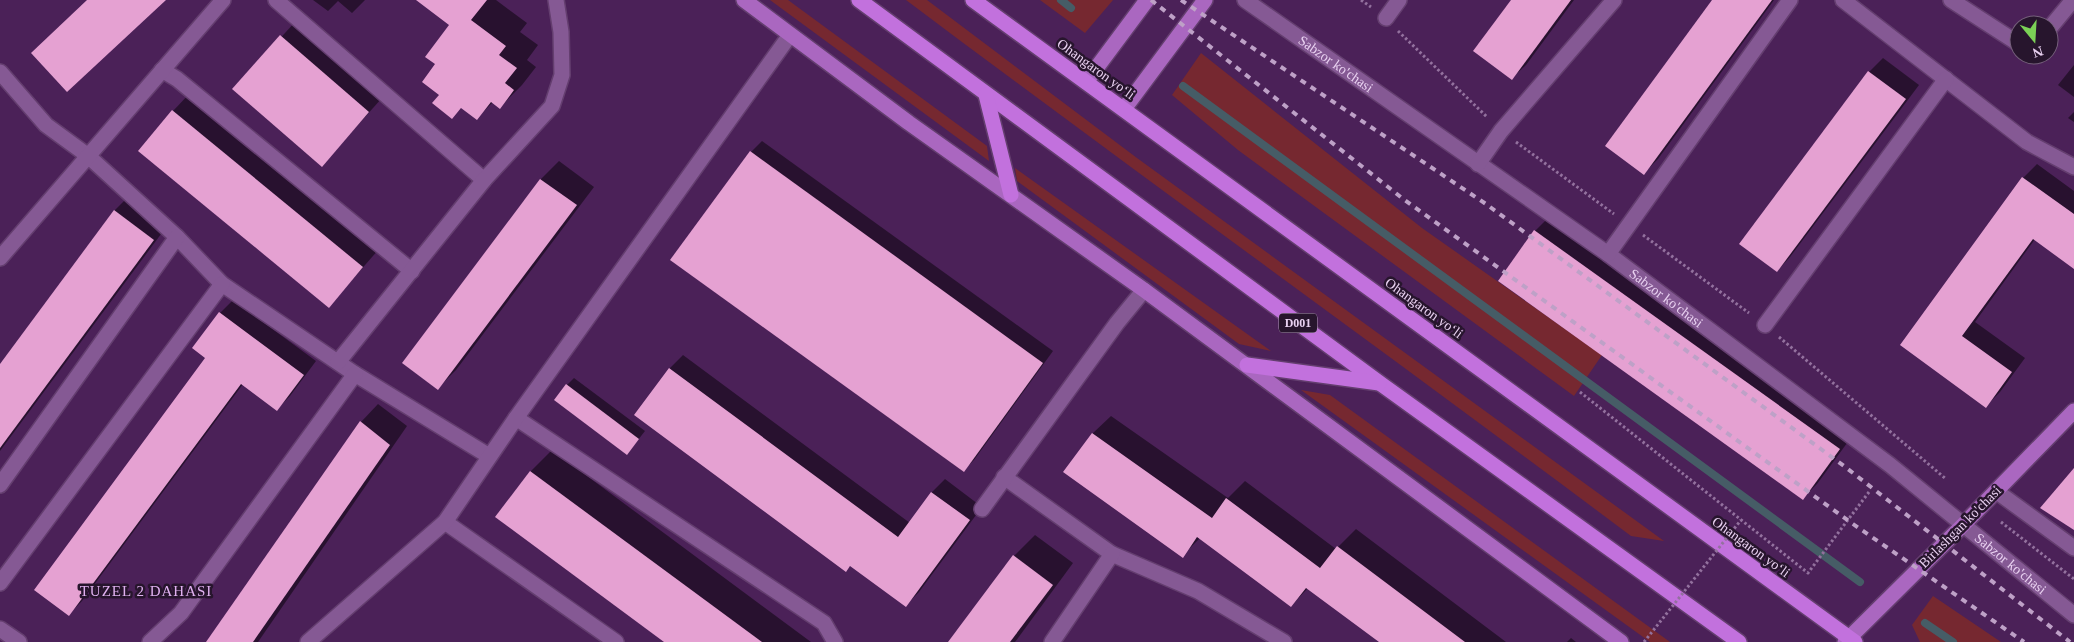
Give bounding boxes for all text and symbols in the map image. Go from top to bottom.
north arrow [2009,15,2059,65]
street label: Sabzor ko'chasi [1296,32,1376,95]
street label: Ohangaron yoʻli [1054,36,1138,102]
text: N [2031,43,2045,61]
street label: Sabzor ko'chasi [1627,265,1706,330]
street label: Ohangaron yoʻli [1382,275,1466,341]
road number: D001 [1279,314,1317,332]
street label: Birlashgan ko'chasi [1916,483,2004,571]
street label: Ohangaron yoʻli [1709,514,1793,580]
street label: Sabzor ko'chasi [1972,530,2050,597]
district label: TUZEL 2 DAHASI [80,583,212,599]

